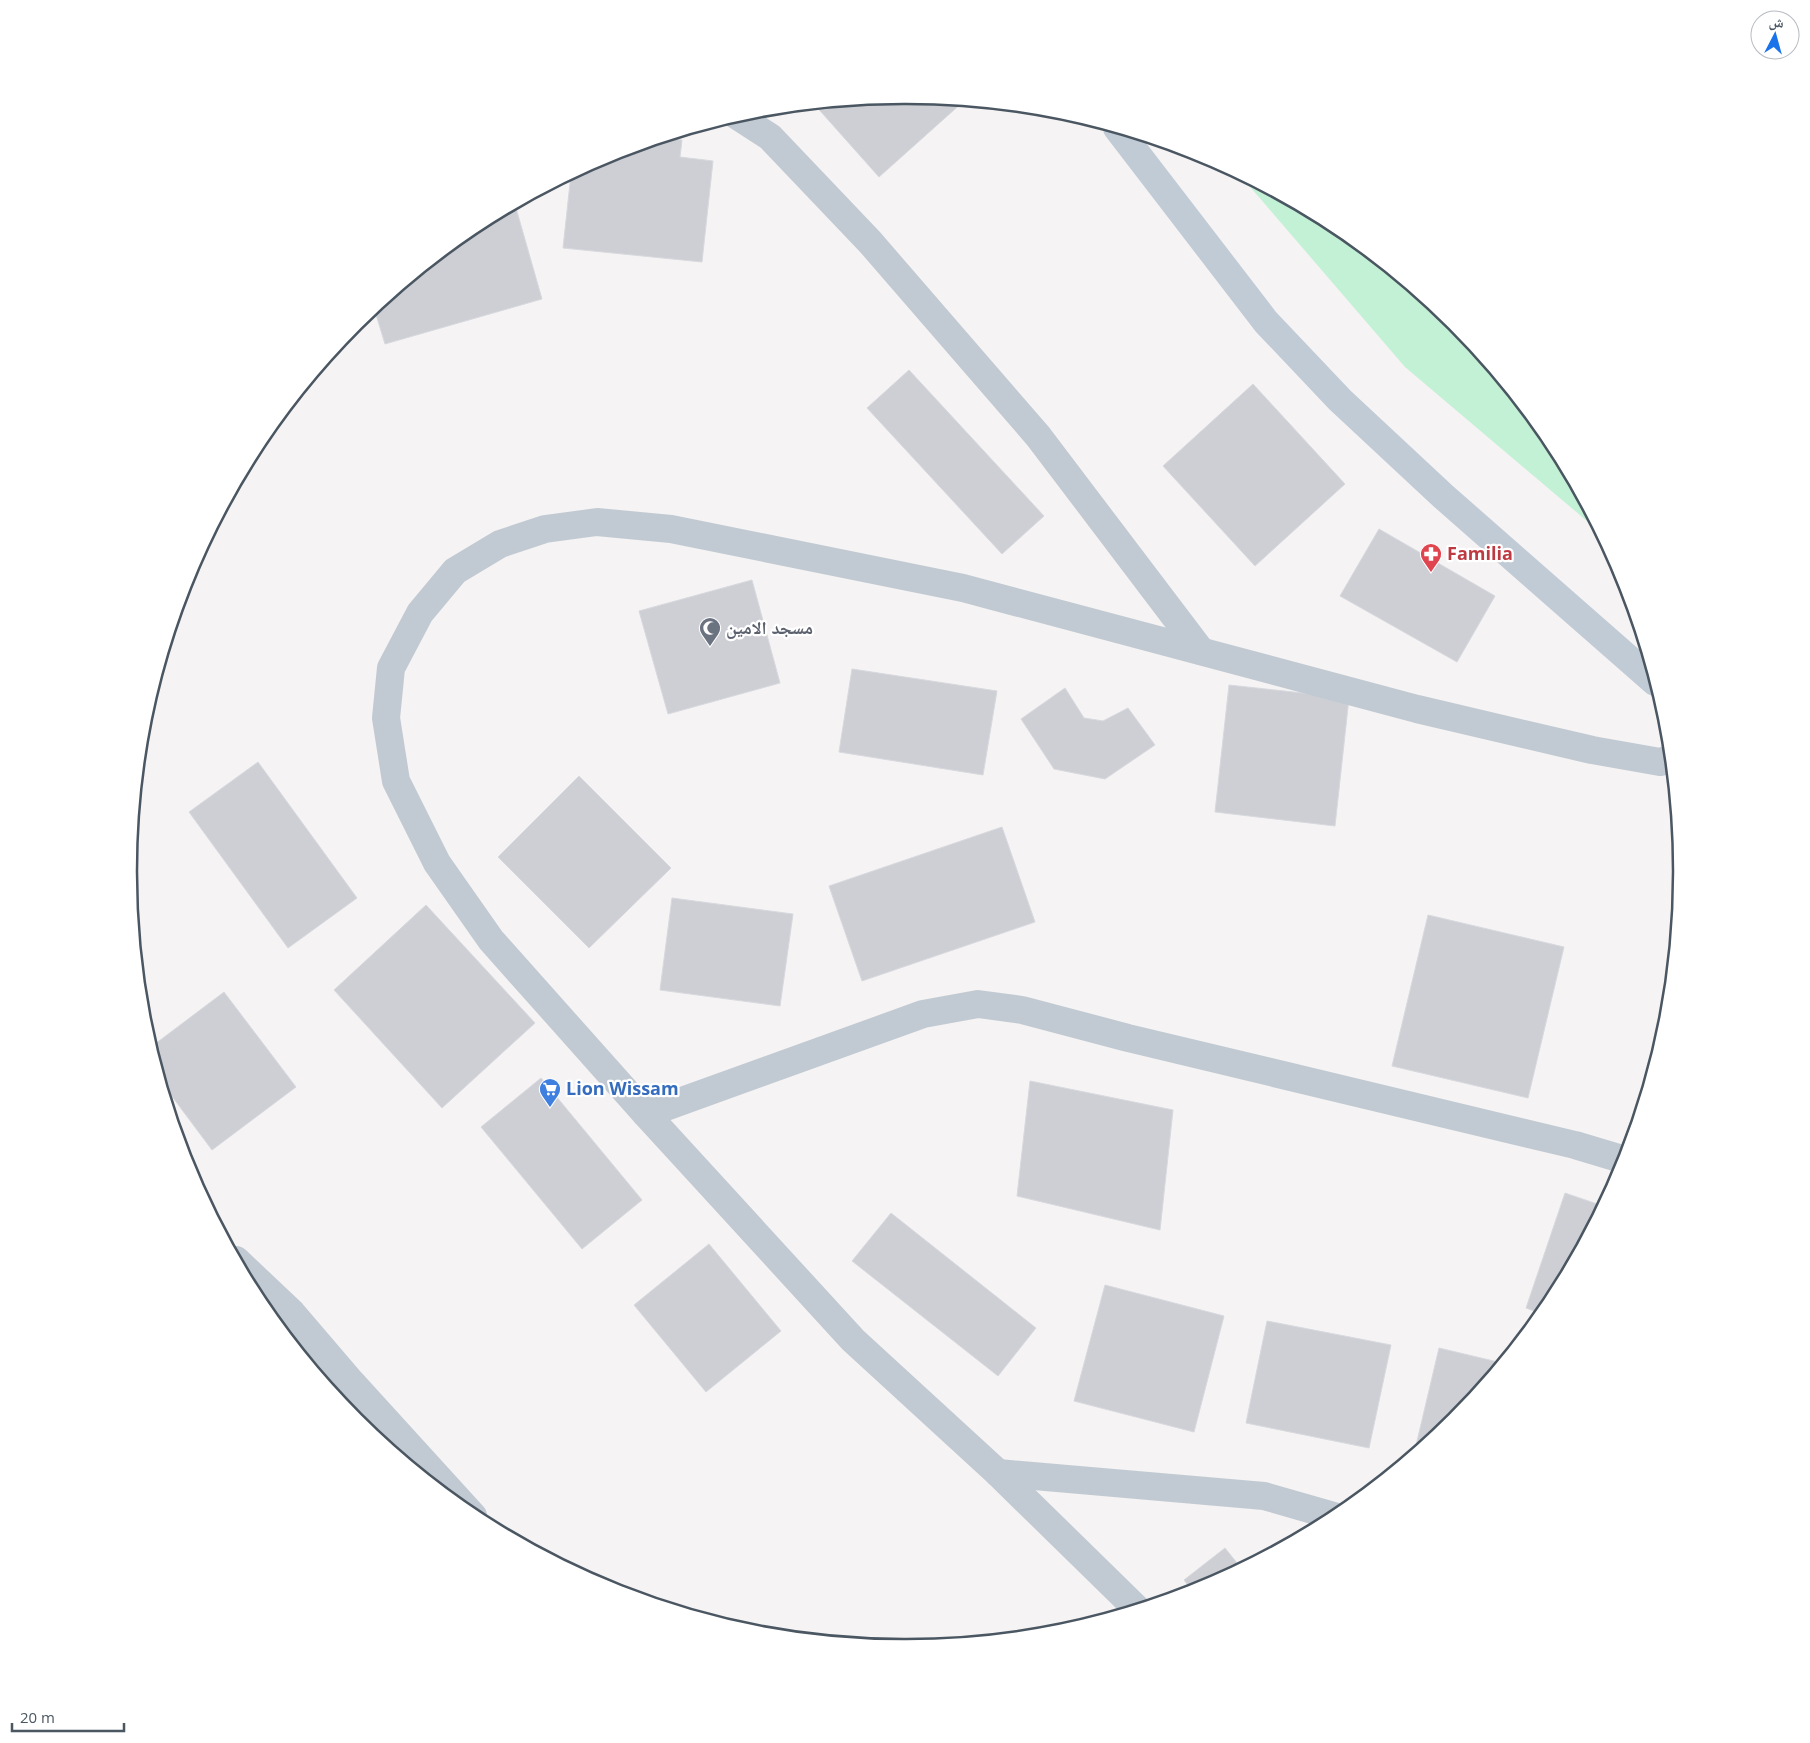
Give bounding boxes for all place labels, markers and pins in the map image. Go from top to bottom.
place label: Familia [1447,541,1513,565]
pharmacy icon: Familia [1419,542,1443,573]
place label: مسجد الامين [726,615,813,639]
mosque icon: مسجد الامين [698,616,722,647]
place label: Lion Wissam [566,1076,679,1100]
supermarket icon: Lion Wissam [538,1077,562,1108]

